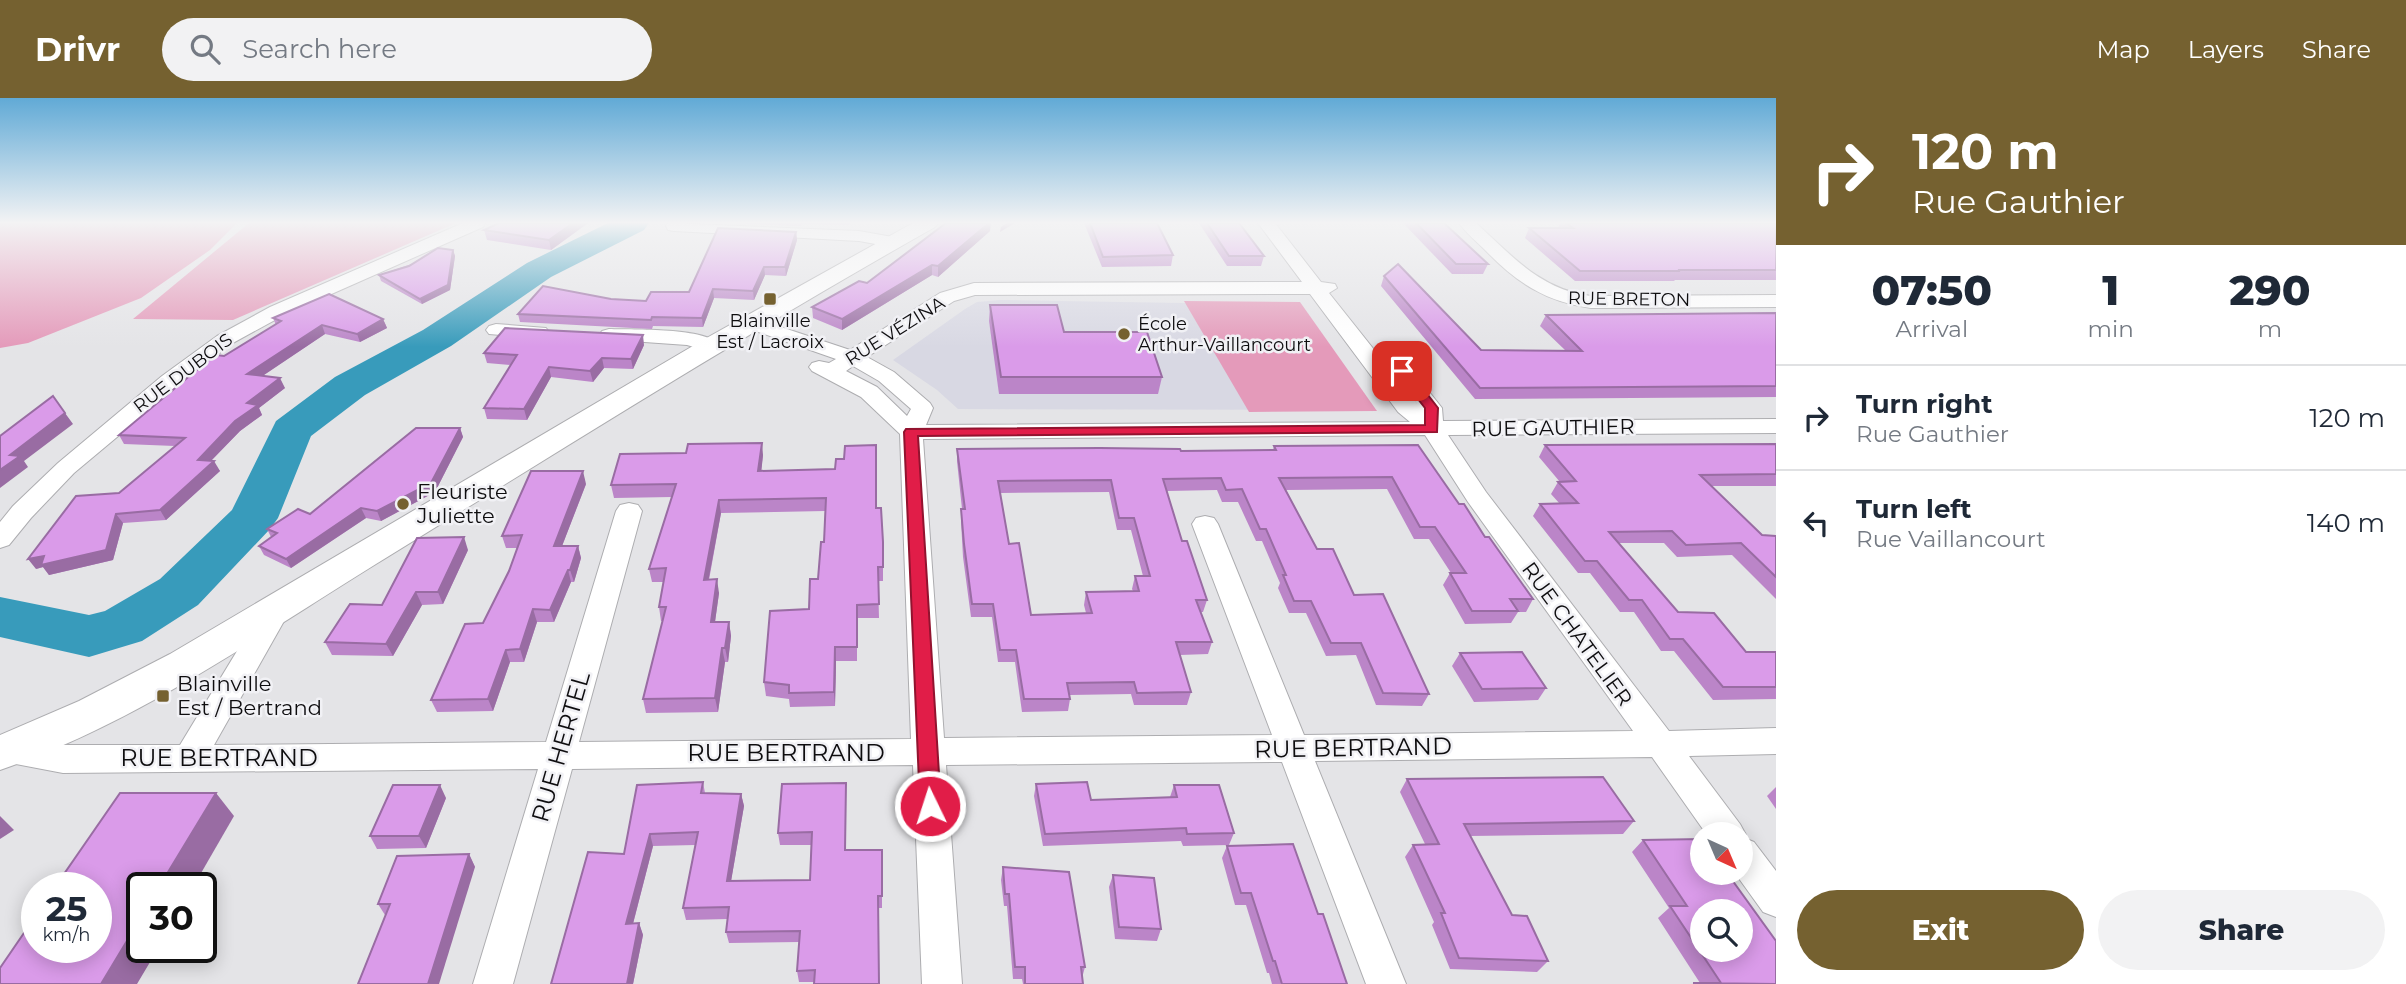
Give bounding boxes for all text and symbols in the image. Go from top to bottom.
search box [162,18,652,81]
text: Drivr [35,29,120,69]
icon: search [186,30,224,68]
text: Search here [242,33,397,65]
text: Map [2096,35,2150,64]
text: Layers [2188,35,2264,64]
text: Share [2302,35,2371,64]
text: 120 m [1912,122,2059,181]
icon: right [1797,126,1888,217]
text: Rue Gauthier [1912,182,2125,221]
text: 07:50 [1872,264,1992,316]
text: 1 [2102,264,2119,316]
text: 290 [2229,264,2310,316]
street label: RUE BRETON [1568,287,1690,311]
marker: Blainville Est / Lacroix [762,291,778,307]
street label: RUE VÉZINA [841,292,949,370]
place label: Blainville Est / Lacroix [716,310,824,353]
place label: École Arthur-Vaillancourt [1138,313,1311,356]
text: Arrival [1896,315,1968,343]
text: min [2088,315,2134,343]
text: m [2258,315,2282,343]
marker: École Arthur-Vaillancourt [1116,326,1132,342]
street label: RUE DUBOIS [129,329,237,417]
pin [1372,341,1432,401]
icon: arrive [1383,352,1421,390]
text: Turn right [1856,388,1992,420]
icon: right [1797,399,1835,437]
text: 120 m [2309,402,2385,434]
street label: RUE GAUTHIER [1471,414,1635,441]
text: Rue Gauthier [1856,420,2009,448]
place label: Fleuriste Juliette [416,479,508,528]
text: Turn left [1856,493,1972,525]
marker: Fleuriste Juliette [395,496,411,512]
icon: left [1797,504,1835,542]
text: 140 m [2307,507,2385,539]
text: Rue Vaillancourt [1856,525,2046,553]
street label: RUE CHATELIER [1517,557,1638,711]
street label: RUE HERTEL [525,668,596,826]
place label: Blainville Est / Bertrand [177,671,322,720]
marker: Blainville Est / Bertrand [155,688,171,704]
street label: RUE BERTRAND [1254,731,1452,764]
street label: RUE BERTRAND [687,738,885,767]
street label: RUE BERTRAND [120,743,318,772]
position arrow [893,769,967,843]
north arrow [1690,822,1754,886]
map controls [1690,822,1753,962]
speed limit sign: 30 [126,872,217,963]
text: 25 [46,887,87,930]
button: Exit [1797,890,2084,970]
button: Share [2098,890,2385,970]
button: search [1690,899,1753,962]
text: km/h [42,924,91,946]

